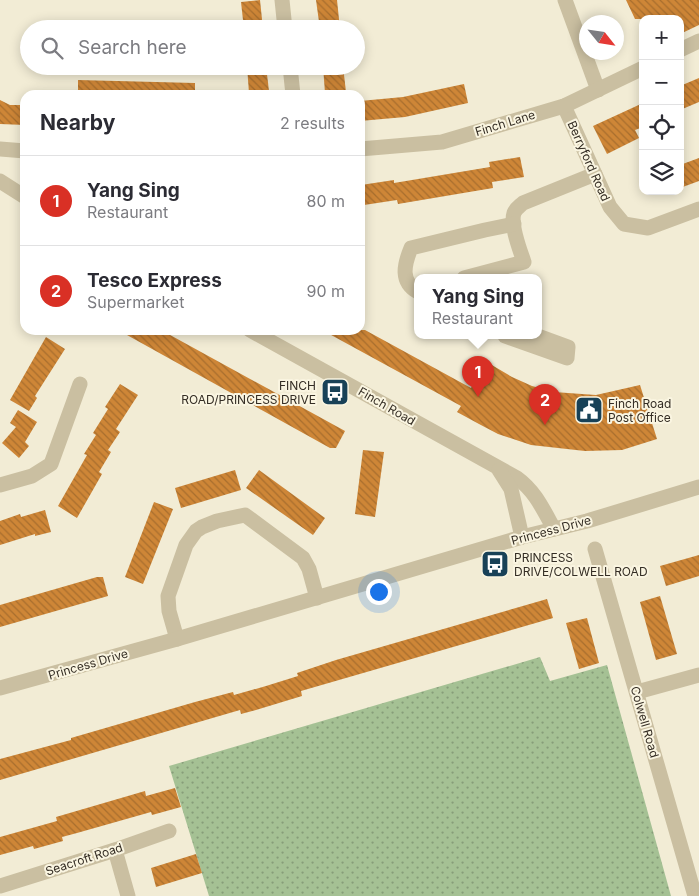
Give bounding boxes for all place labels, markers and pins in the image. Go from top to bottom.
pin: 1 [462,356,494,397]
bus stop icon: FINCH ROAD/PRINCESS DRIVE [320,377,350,407]
place label: FINCH ROAD/PRINCESS DRIVE [181,378,316,407]
pin: 2 [529,384,561,425]
public building icon: Finch Road Post Office [574,395,604,425]
place label: Finch Road Post Office [608,396,671,425]
bus stop icon: PRINCESS DRIVE/COLWELL ROAD [480,549,510,579]
place label: PRINCESS DRIVE/COLWELL ROAD [514,550,648,579]

